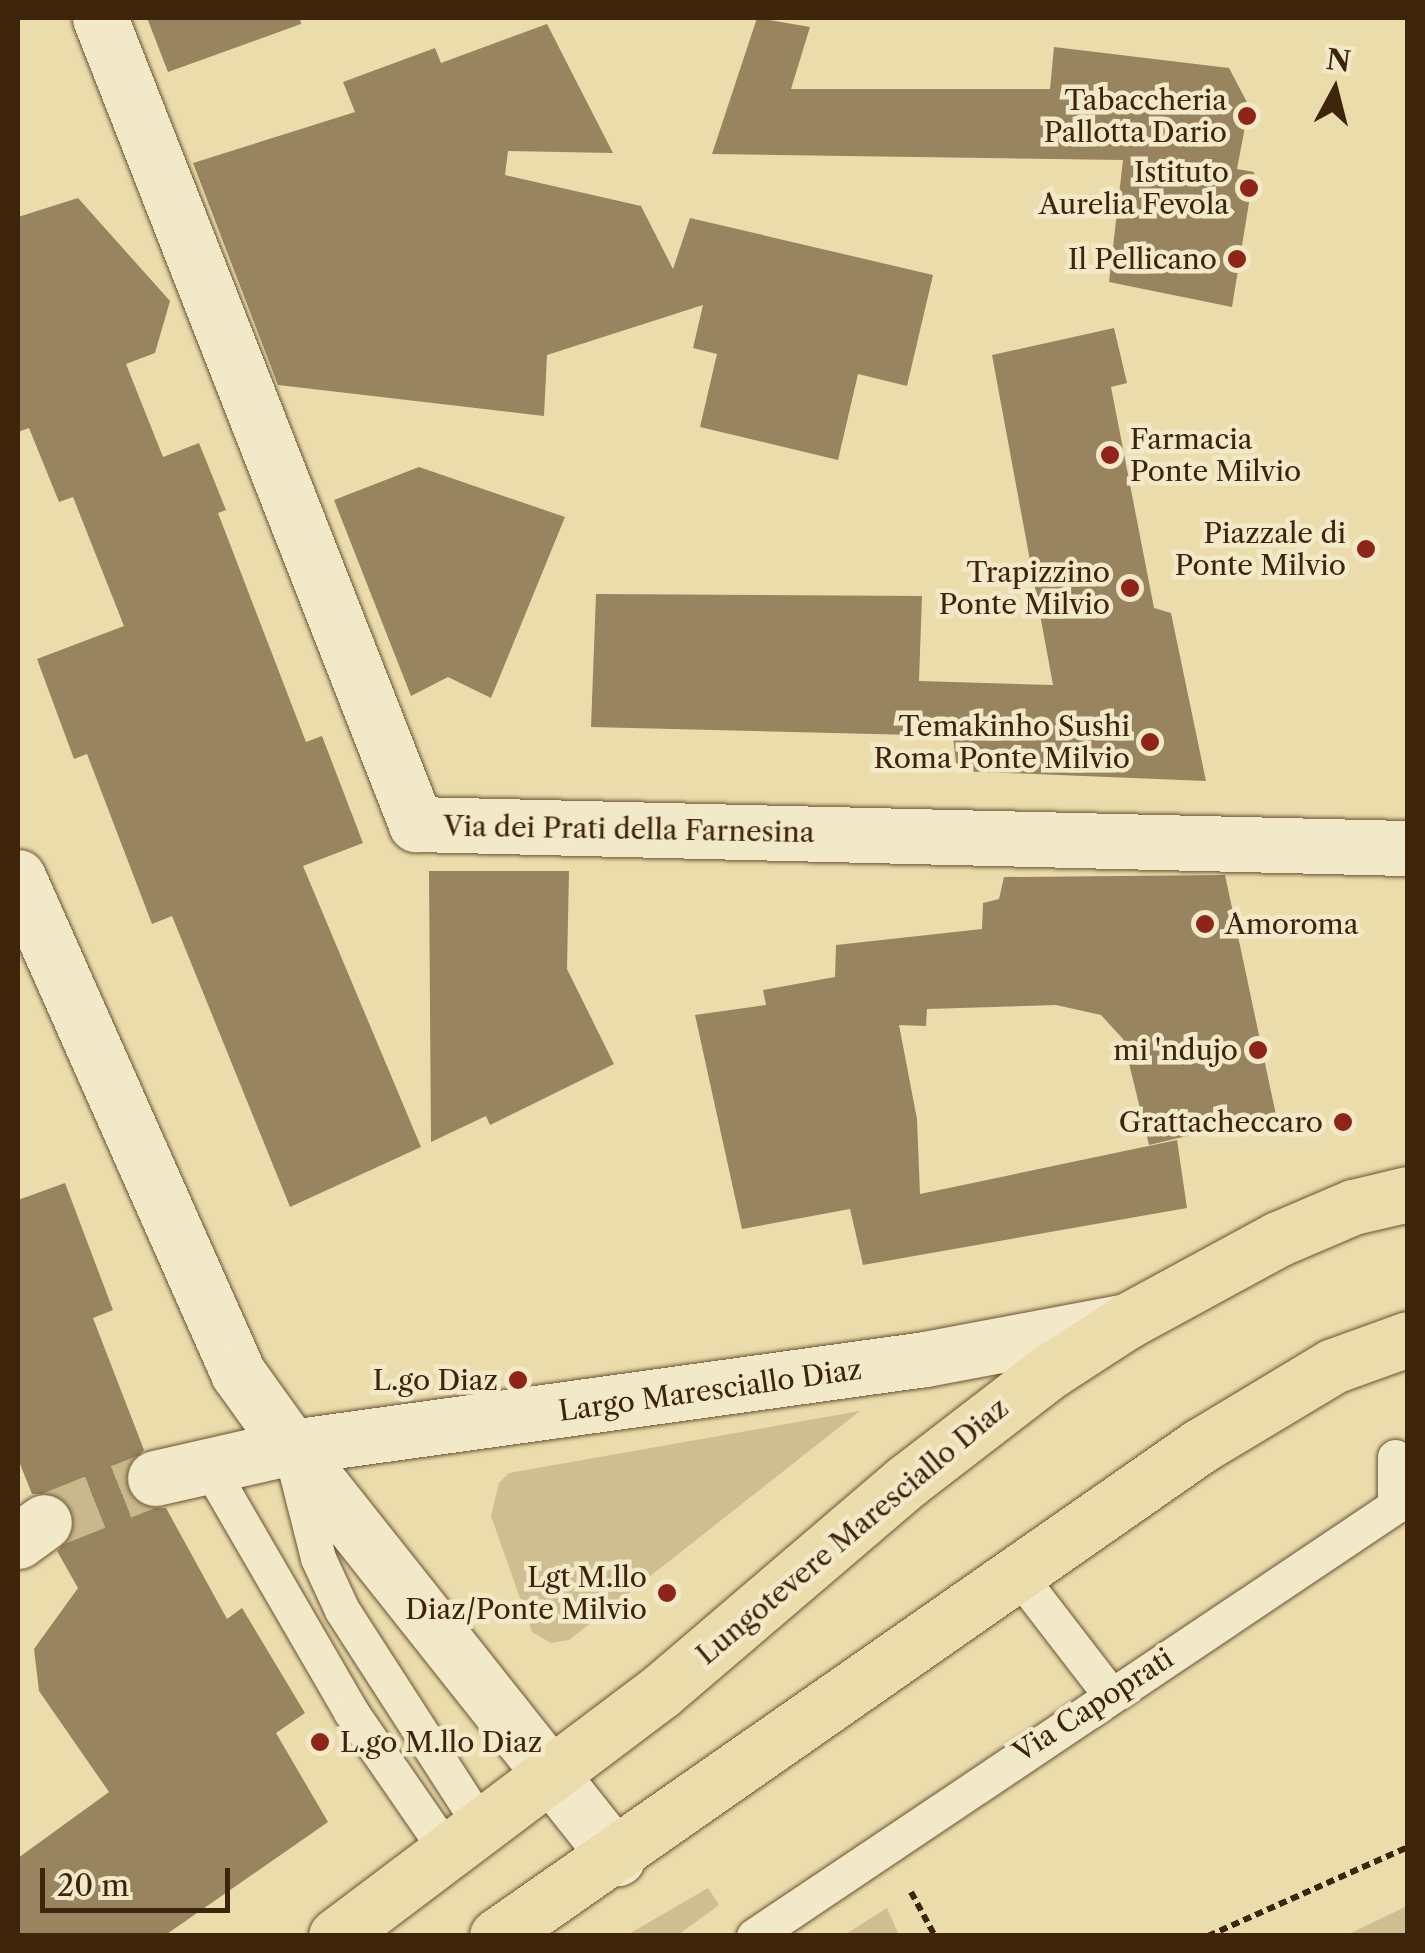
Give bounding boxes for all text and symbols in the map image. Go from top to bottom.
north arrow [1285,40,1385,140]
text: N [1325,42,1353,79]
place label: Tabaccheria Pallotta Dario [1043,83,1227,149]
marker: Tabaccheria Pallotta Dario [1236,105,1258,127]
place label: Istituto Aurelia Fevola [1038,155,1229,221]
marker: Istituto Aurelia Fevola [1238,177,1260,199]
place label: Il Pellicano [1068,242,1217,276]
marker: Il Pellicano [1226,248,1248,270]
place label: Farmacia Ponte Milvio [1130,422,1301,488]
marker: Farmacia Ponte Milvio [1099,444,1121,466]
place label: Piazzale di Ponte Milvio [1175,516,1346,582]
marker: Piazzale di Ponte Milvio [1355,538,1377,560]
place label: Trapizzino Ponte Milvio [939,555,1110,621]
marker: Trapizzino Ponte Milvio [1119,577,1141,599]
place label: Temakinho Sushi Roma Ponte Milvio [873,709,1130,775]
marker: Temakinho Sushi Roma Ponte Milvio [1139,731,1161,753]
street label: Via dei Prati della Farnesina [443,809,815,849]
place label: Amoroma [1225,907,1358,941]
marker: Amoroma [1194,913,1216,935]
place label: mi 'ndujo [1113,1033,1238,1067]
marker: mi 'ndujo [1247,1039,1269,1061]
place label: Grattacheccaro [1119,1105,1323,1139]
marker: Grattacheccaro [1332,1111,1354,1133]
street label: Largo Maresciallo Diaz [556,1352,864,1428]
place label: L.go Diaz [373,1363,498,1397]
marker: L.go Diaz [507,1369,529,1391]
street label: Lungotevere Maresciallo Diaz [689,1391,1015,1671]
place label: Lgt M.llo Diaz/Ponte Milvio [405,1560,647,1626]
marker: Lgt M.llo Diaz/Ponte Milvio [656,1582,678,1604]
street label: Via Capoprati [1007,1641,1179,1769]
place label: L.go M.llo Diaz [340,1725,542,1759]
marker: L.go M.llo Diaz [309,1731,331,1753]
scale bar [45,1848,235,1910]
text: 20 m [57,1867,129,1904]

